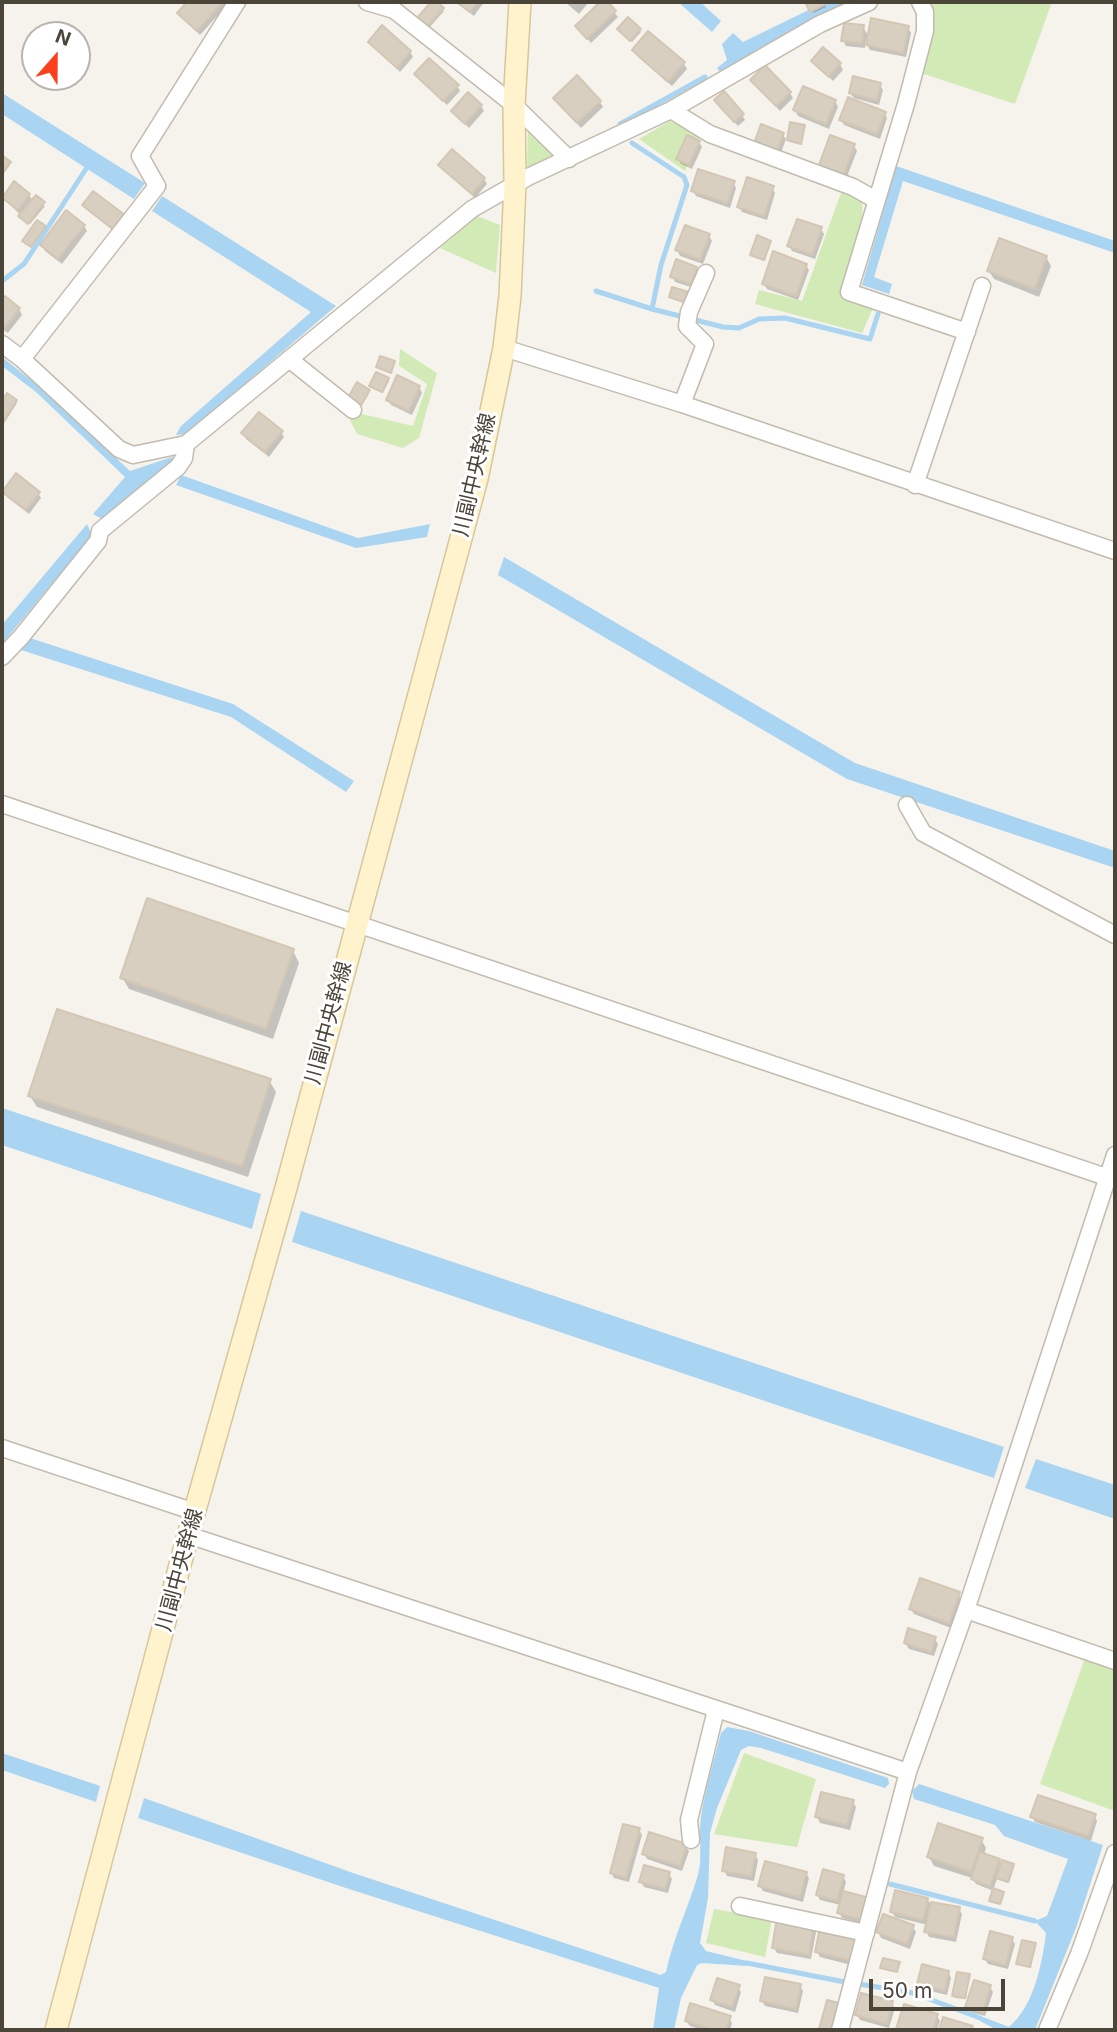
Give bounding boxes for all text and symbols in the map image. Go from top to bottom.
north arrow [21,21,91,91]
text: N [52,24,74,51]
street label: 川副中央幹線 [449,411,501,539]
street label: 川副中央幹線 [301,959,357,1087]
street label: 川副中央幹線 [152,1506,208,1634]
scale bar [872,1966,1009,2010]
text: 50 m [882,1978,932,2003]

